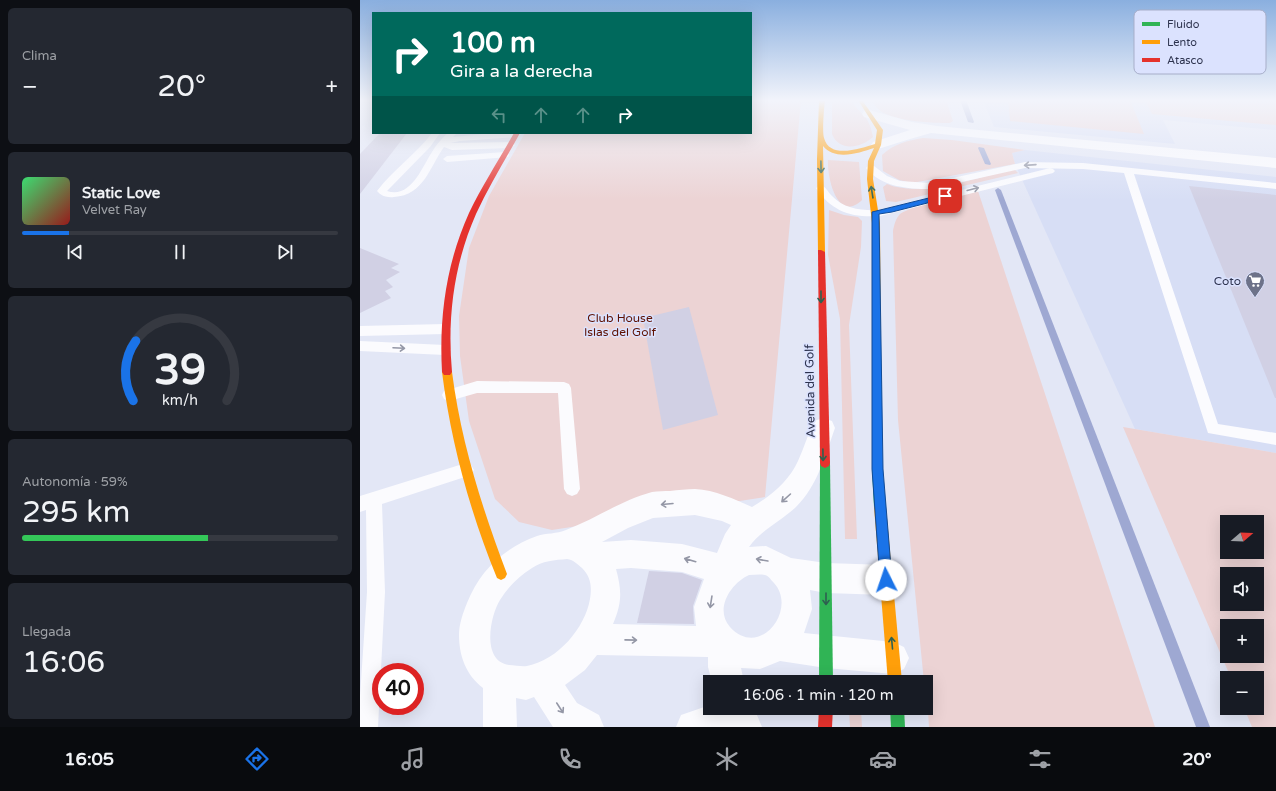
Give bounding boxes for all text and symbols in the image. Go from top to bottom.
legend [1134,10,1266,74]
text: Fluido [1167,18,1200,31]
text: 100 m [450,26,536,60]
icon: right [384,28,436,80]
text: Lento [1167,36,1197,49]
text: Clima [22,48,57,64]
text: Atasco [1167,54,1203,67]
text: Gira a la derecha [450,60,593,82]
text: 20° [157,68,206,105]
text: − [22,74,38,100]
text: + [326,74,338,100]
icon: left [488,104,510,126]
icon: ahead [530,104,552,126]
icon: ahead [572,104,594,126]
icon: right [614,104,636,126]
one-way arrow [817,160,825,173]
one-way arrow [1024,161,1037,168]
pin [928,179,962,213]
text: Static Love [82,184,160,202]
icon: arrive [934,185,956,207]
one-way arrow [966,185,979,192]
one-way arrow [868,186,876,199]
text: Velvet Ray [82,202,147,218]
icon: previous [64,241,86,263]
icon: pause [169,241,191,263]
icon: next [274,241,296,263]
supermarket icon: Coto [1244,270,1266,298]
place label: Coto [1214,274,1241,288]
one-way arrow [817,290,825,303]
park label: Club House Islas del Golf [584,311,656,339]
one-way arrow [392,344,405,352]
street label: Avenida del Golf [802,344,818,438]
text: 39 [154,346,206,396]
text: km/h [162,392,198,409]
one-way arrow [820,448,827,461]
text: Autonomía · 59% [22,474,128,490]
text: 295 km [22,494,130,531]
one-way arrow [781,494,791,503]
one-way arrow [661,501,674,508]
north arrow [1220,515,1264,559]
map controls [1220,515,1264,715]
one-way arrow [684,556,697,563]
one-way arrow [756,556,769,564]
position arrow [865,559,907,601]
button: sound [1220,567,1264,611]
one-way arrow [822,592,830,605]
one-way arrow [707,595,715,608]
button: + [1220,619,1264,663]
text: Llegada [22,624,71,640]
one-way arrow [624,636,637,644]
one-way arrow [888,637,895,650]
text: 16:06 [22,644,105,681]
speed limit sign: 40 [372,663,424,715]
button: − [1220,671,1264,715]
text: 16:06 · 1 min · 120 m [743,686,893,704]
one-way arrow [556,702,564,713]
icon: directions [243,745,271,773]
icon: music [399,745,427,773]
icon: phone [556,745,584,773]
icon: climate [713,745,741,773]
icon: car [869,745,897,773]
icon: filters [1026,745,1054,773]
text: 16:05 [64,748,114,770]
text: 20° [1182,748,1212,770]

